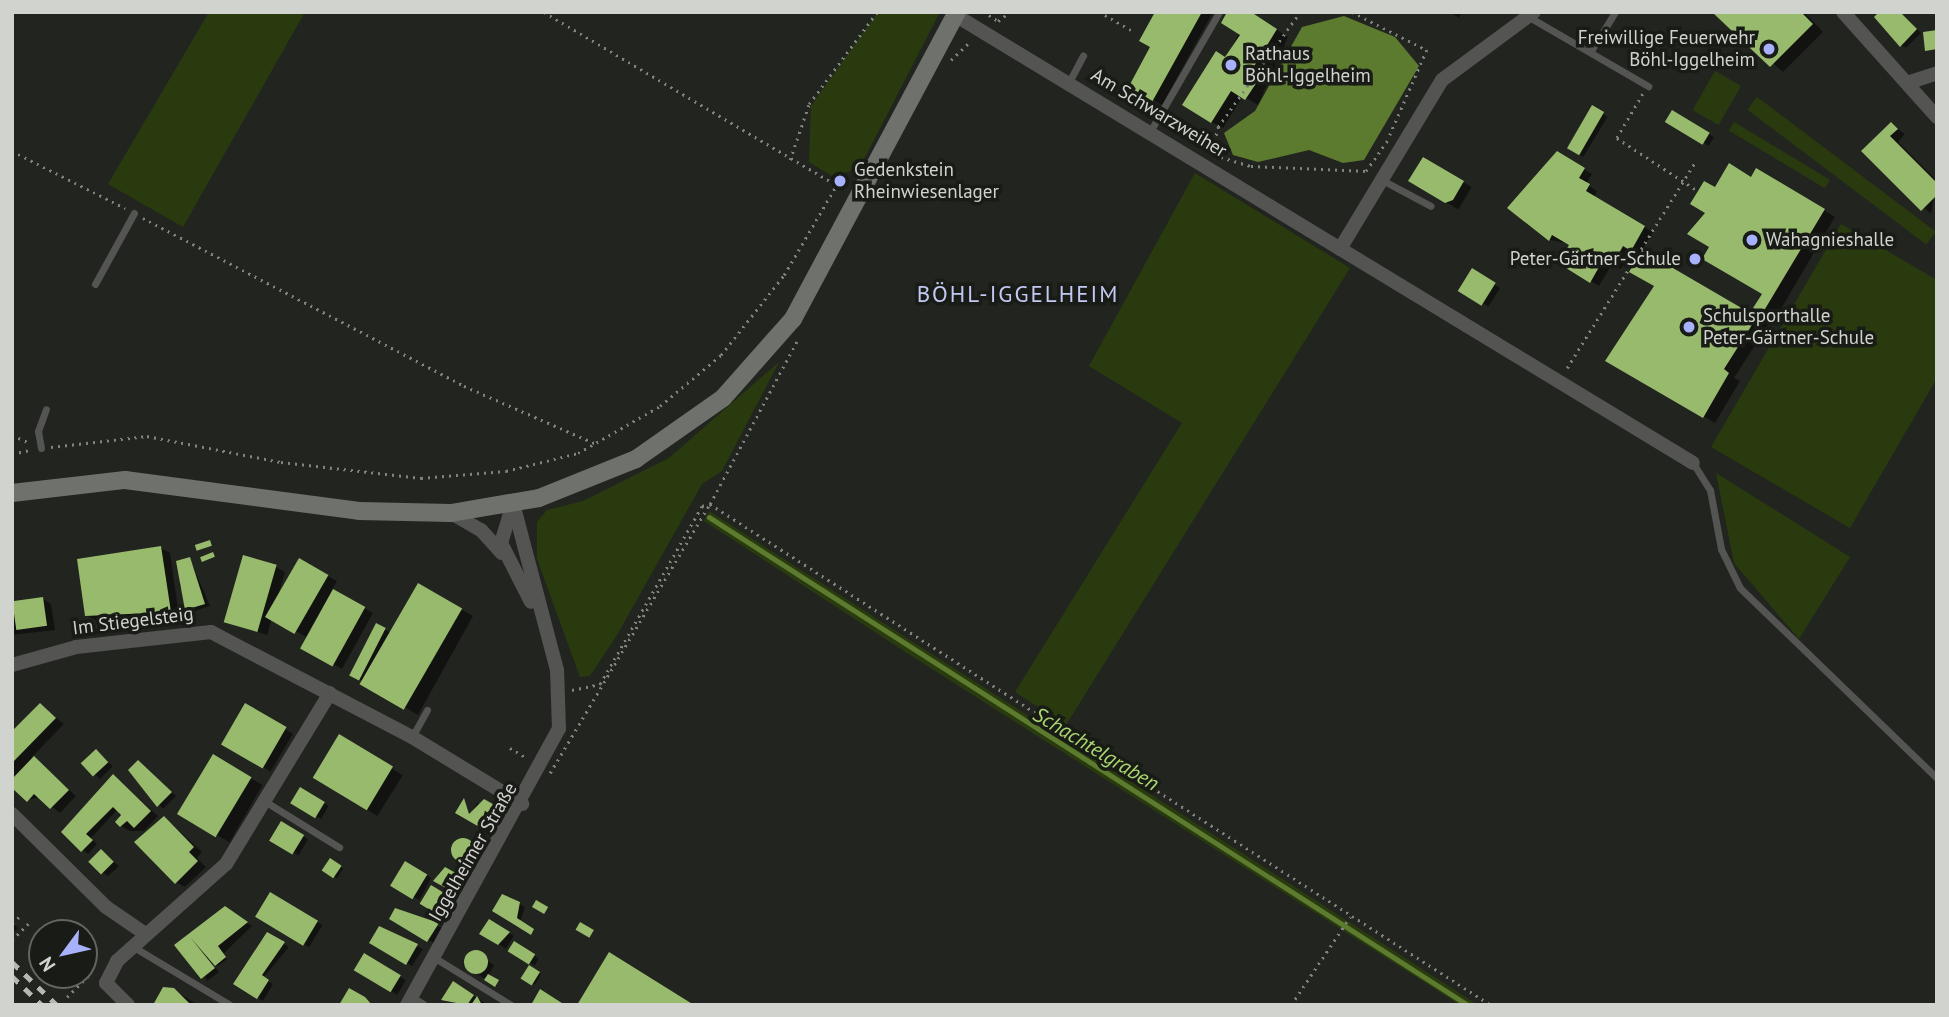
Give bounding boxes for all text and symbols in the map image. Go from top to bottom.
place label: Freiwillige Feuerwehr Böhl-Iggelheim [1578,27,1755,71]
marker: Freiwillige Feuerwehr Böhl-Iggelheim [1761,41,1777,57]
place label: Rathaus Böhl-Iggelheim [1245,43,1371,87]
marker: Rathaus Böhl-Iggelheim [1223,57,1239,73]
street label: Am Schwarzweiher [1087,64,1231,162]
place label: Gedenkstein Rheinwiesenlager [854,159,999,203]
marker: Gedenkstein Rheinwiesenlager [832,173,848,189]
place label: Wahagnieshalle [1766,229,1894,251]
marker: Wahagnieshalle [1744,232,1760,248]
place label: Peter-Gärtner-Schule [1510,248,1681,270]
marker: Peter-Gärtner-Schule [1687,251,1703,267]
district label: BÖHL-IGGELHEIM [918,280,1118,308]
place label: Schulsporthalle Peter-Gärtner-Schule [1703,305,1874,349]
marker: Schulsporthalle Peter-Gärtner-Schule [1681,319,1697,335]
street label: Im Stiegelsteig [71,602,195,640]
water label: Schachtelgraben [1029,702,1163,796]
street label: Iggelheimer Straße [424,779,522,925]
north arrow [28,919,98,989]
text: N [34,953,61,976]

